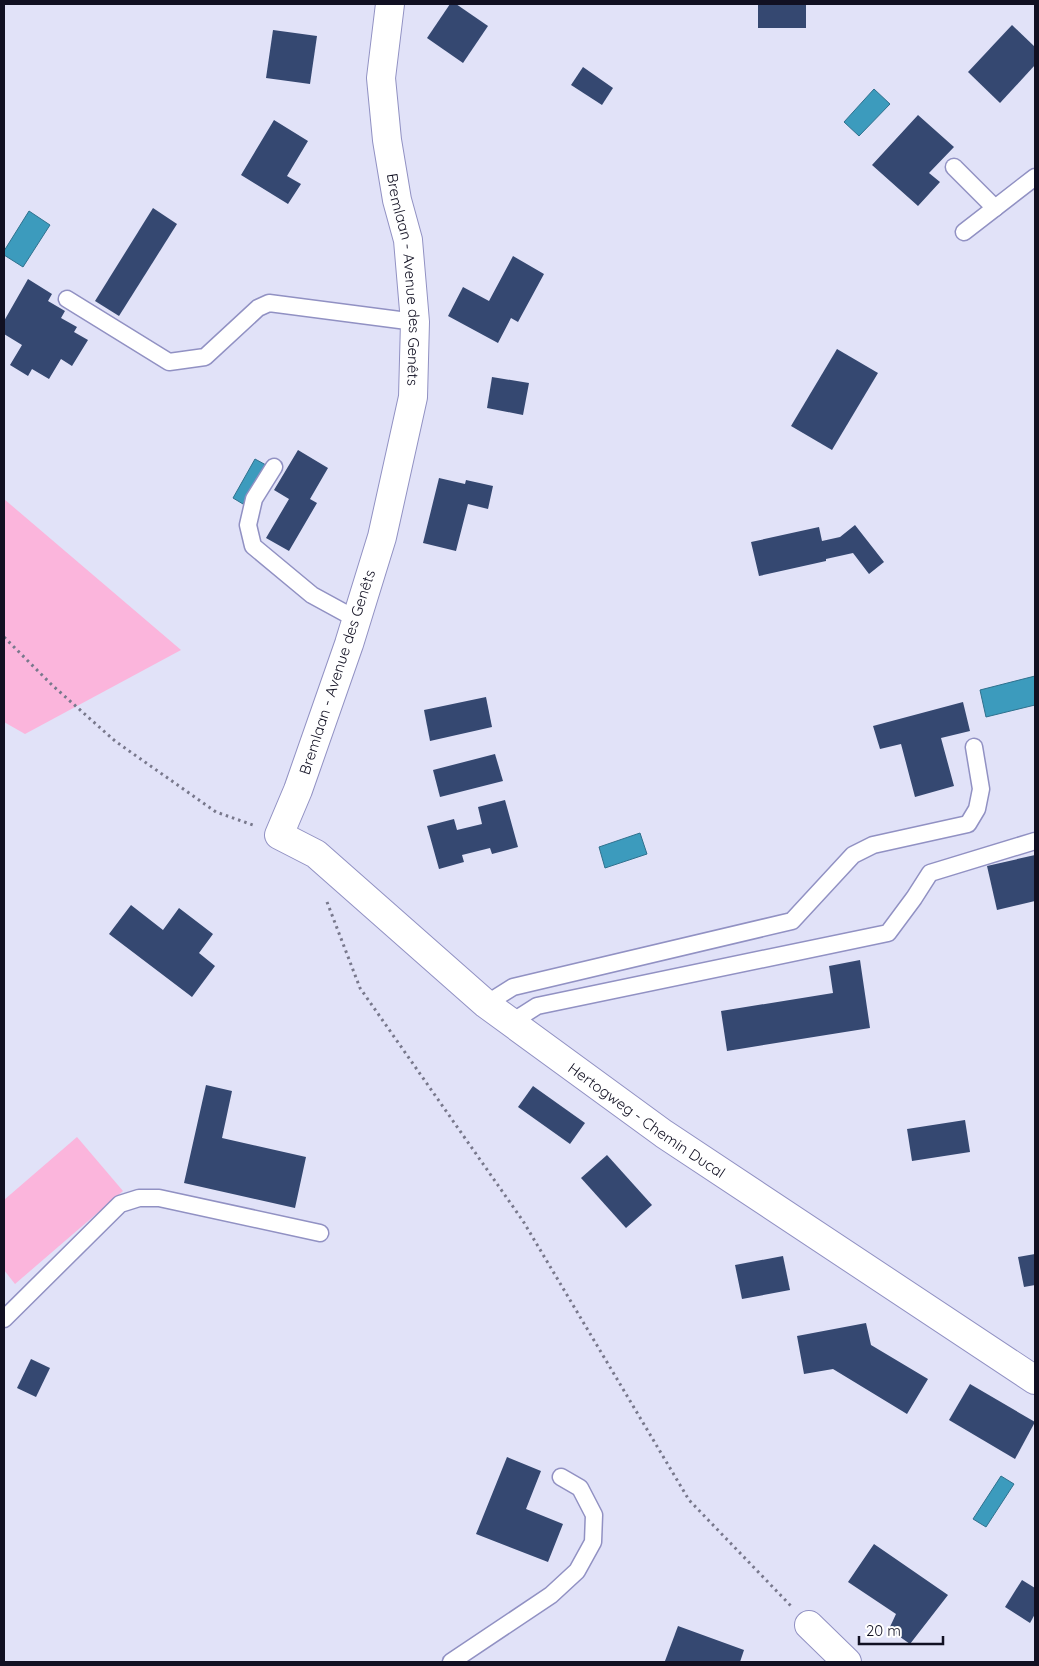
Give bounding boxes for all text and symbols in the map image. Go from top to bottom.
street label: Bremlaan - Avenue des Genêts [383,172,425,386]
street label: Bremlaan - Avenue des Genêts [295,567,379,777]
street label: Hertogweg - Chemin Ducal [565,1058,729,1182]
scale bar [859,1614,943,1646]
text: 20 m [866,1621,901,1640]

